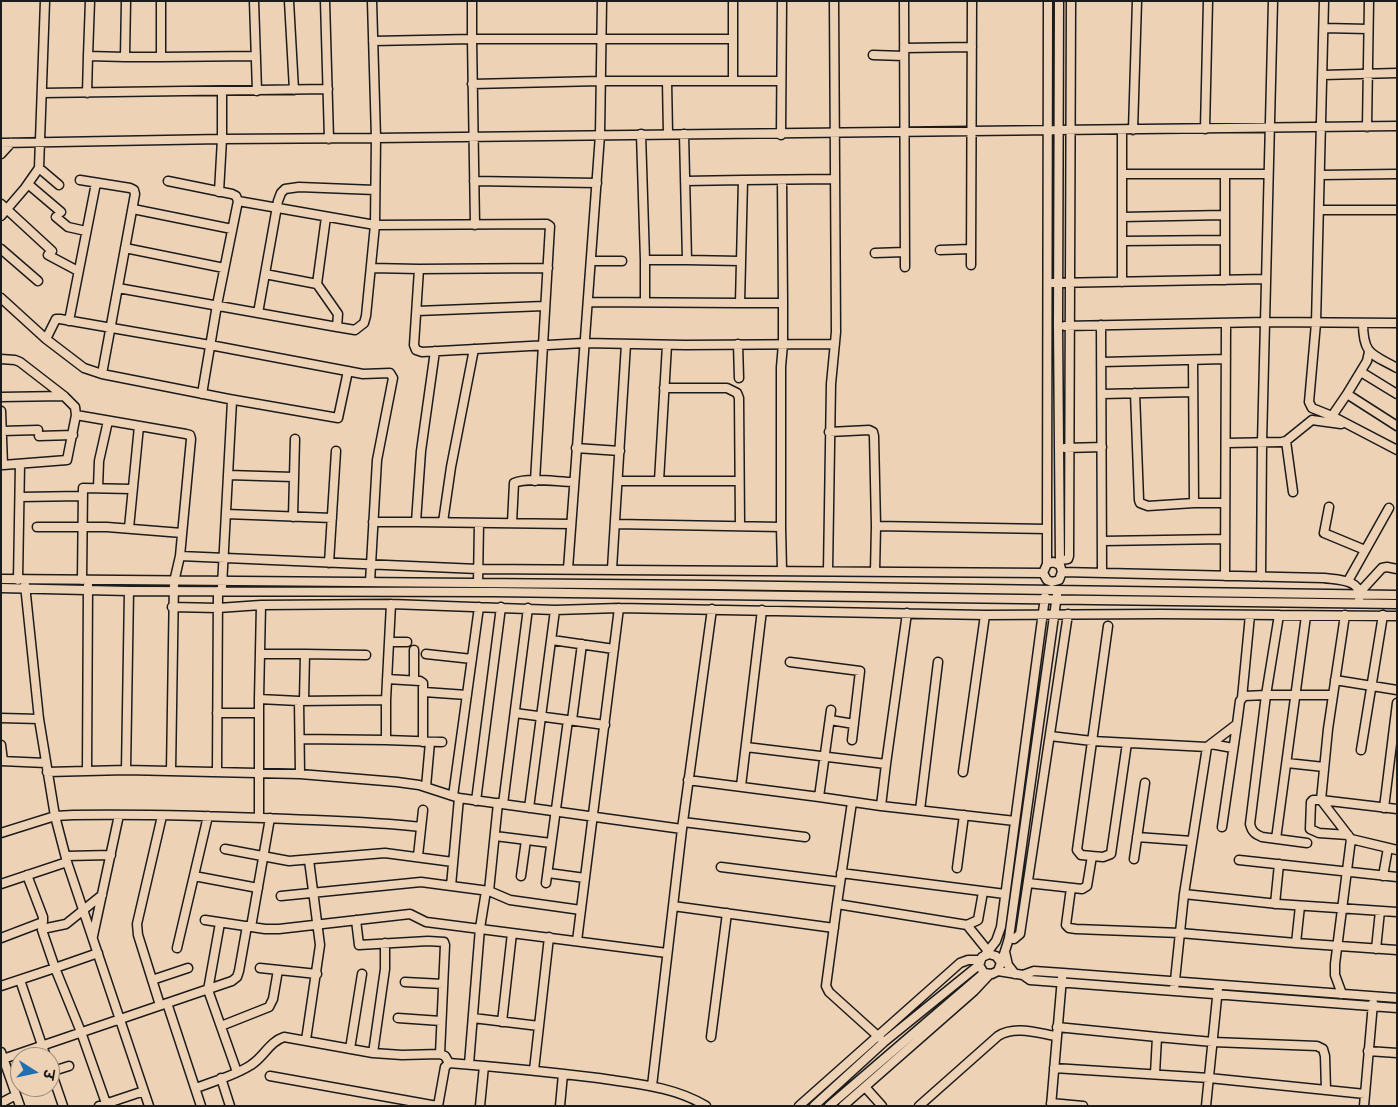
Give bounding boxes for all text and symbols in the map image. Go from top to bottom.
north arrow [10,1047,60,1097]
text: उ [39,1068,58,1081]

